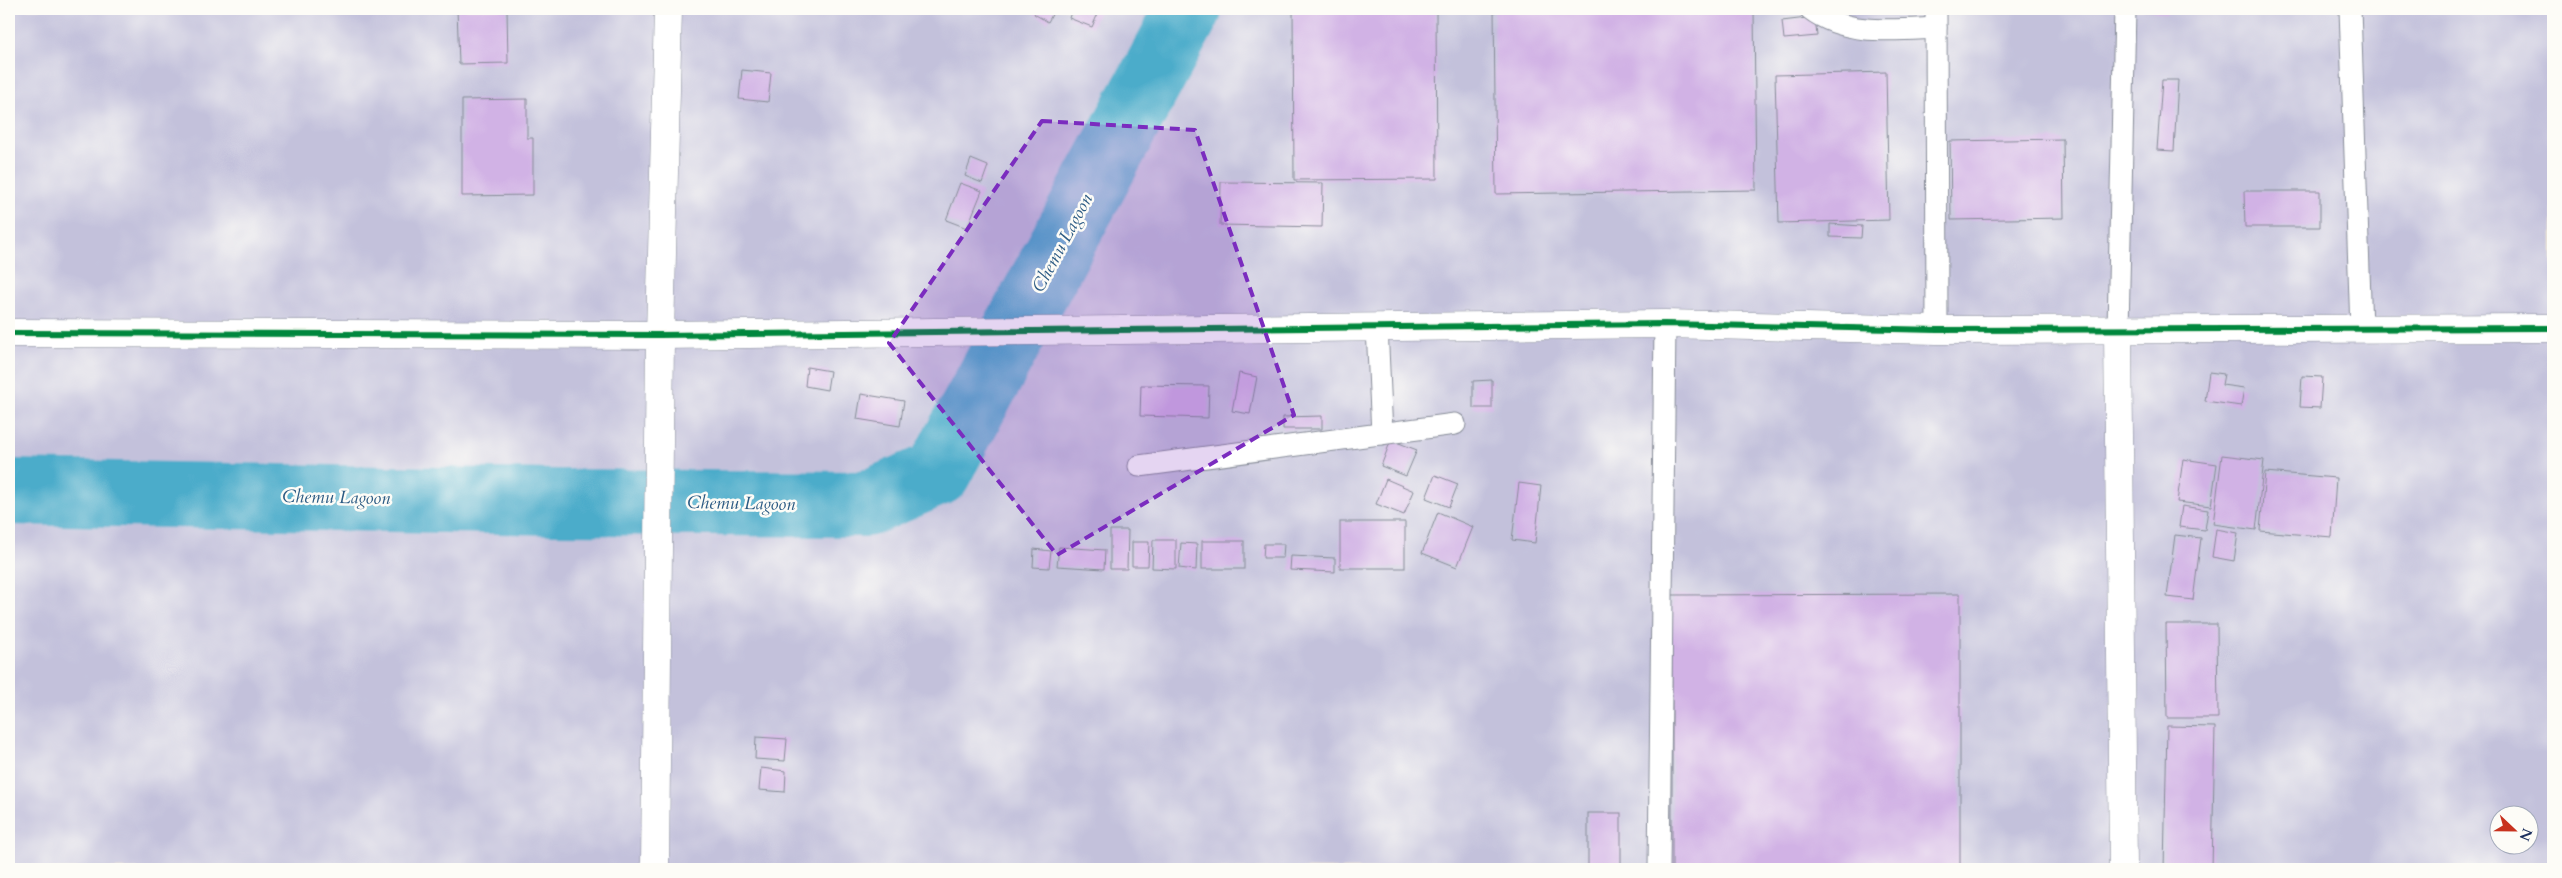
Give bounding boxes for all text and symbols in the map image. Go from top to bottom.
water label: Chemu Lagoon [1026,189,1099,297]
water label: Chemu Lagoon [282,484,390,511]
water label: Chemu Lagoon [687,490,795,517]
north arrow [2490,806,2540,856]
text: N [2515,825,2537,844]

